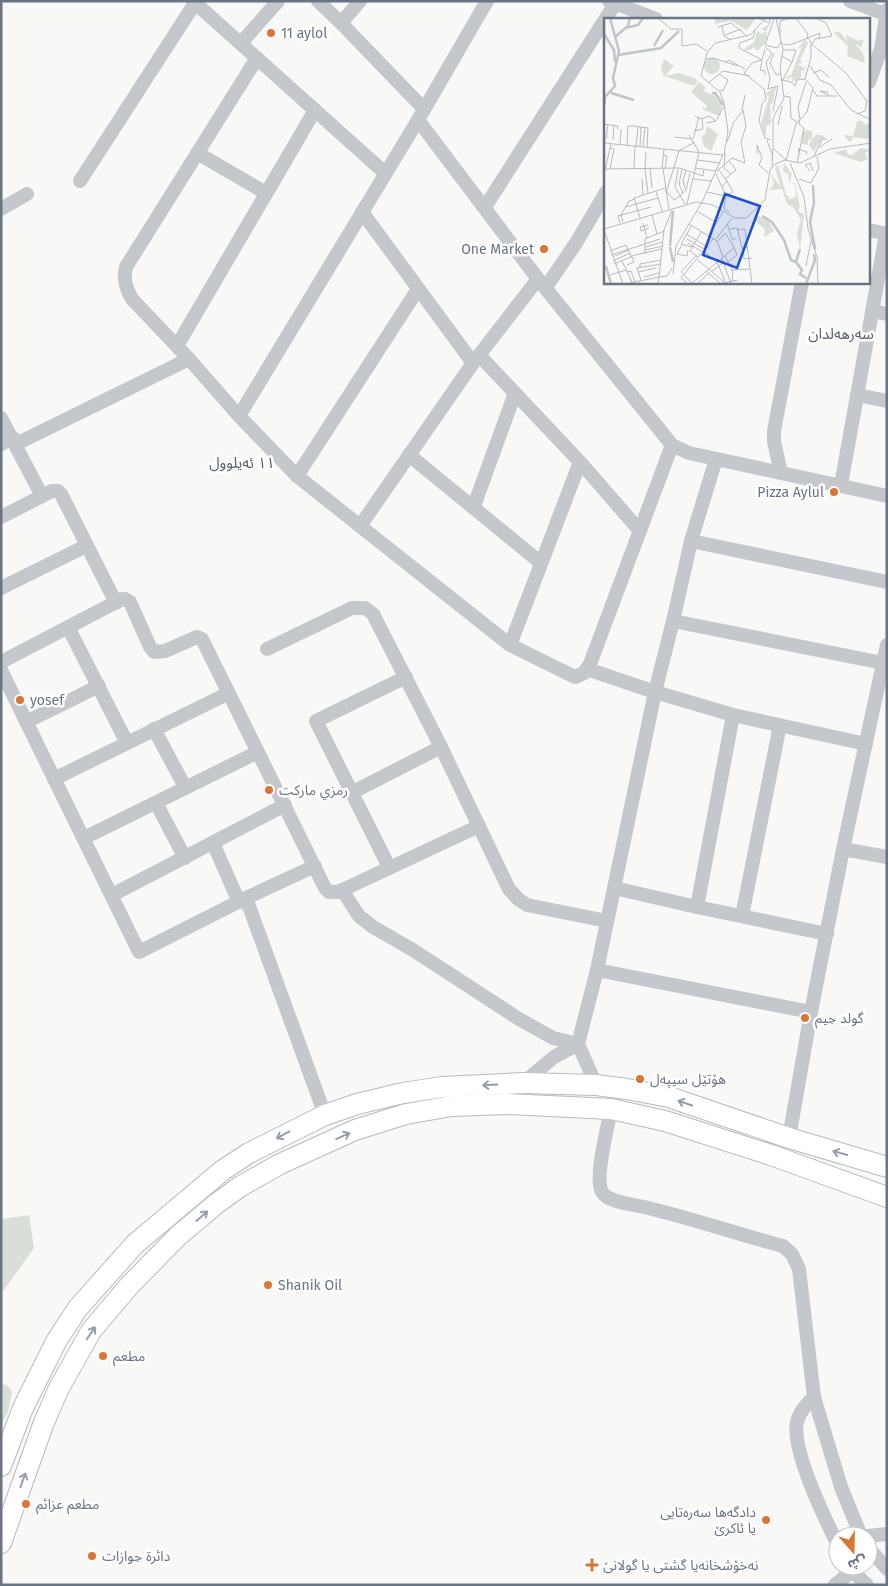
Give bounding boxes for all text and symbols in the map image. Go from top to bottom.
inset map [604,18,870,284]
place label: 11 aylol [281,25,327,42]
marker: 11 aylol [265,27,277,39]
place label: One Market [461,241,535,258]
marker: One Market [538,243,550,255]
district label: سەرهەلدان [808,325,874,343]
district label: ١١ ئەیلوول [209,454,275,472]
place label: Pizza Aylul [757,484,824,501]
marker: Pizza Aylul [828,486,840,498]
place label: yosef [30,692,65,709]
marker: yosef [14,694,26,706]
place label: رمزي ماركت [279,782,348,801]
marker: رمزي ماركت [263,784,275,796]
place label: گولد جیم [815,1010,864,1029]
marker: گولد جیم [799,1012,811,1024]
place label: ھۆتێل سیپەل [650,1071,726,1089]
marker: ھۆتێل سیپەل [634,1073,646,1085]
one-way arrow [482,1080,498,1089]
one-way arrow [678,1098,694,1107]
one-way arrow [276,1130,291,1140]
one-way arrow [335,1130,350,1140]
one-way arrow [832,1148,848,1158]
one-way arrow [196,1210,209,1221]
place label: Shanik Oil [278,1277,342,1294]
marker: Shanik Oil [262,1279,274,1291]
one-way arrow [85,1326,96,1340]
place label: مطعم [113,1348,145,1367]
marker: مطعم [97,1350,109,1362]
one-way arrow [19,1473,28,1488]
place label: مطعم عزائم [36,1496,99,1515]
marker: مطعم عزائم [20,1498,32,1510]
place label: دادگەها سەرەتایی یا ئاکرێ [660,1504,756,1537]
marker: دادگەها سەرەتایی یا ئاکرێ [760,1514,772,1526]
north arrow [828,1526,878,1576]
place label: دائرة جوازات [102,1548,171,1565]
marker: دائرة جوازات [86,1550,98,1562]
text: ش [845,1551,869,1574]
place label: نەخۆشخانەیا گشتی یا گولانێ [603,1557,759,1574]
marker: نەخۆشخانەیا گشتی یا گولانێ [585,1558,599,1572]

